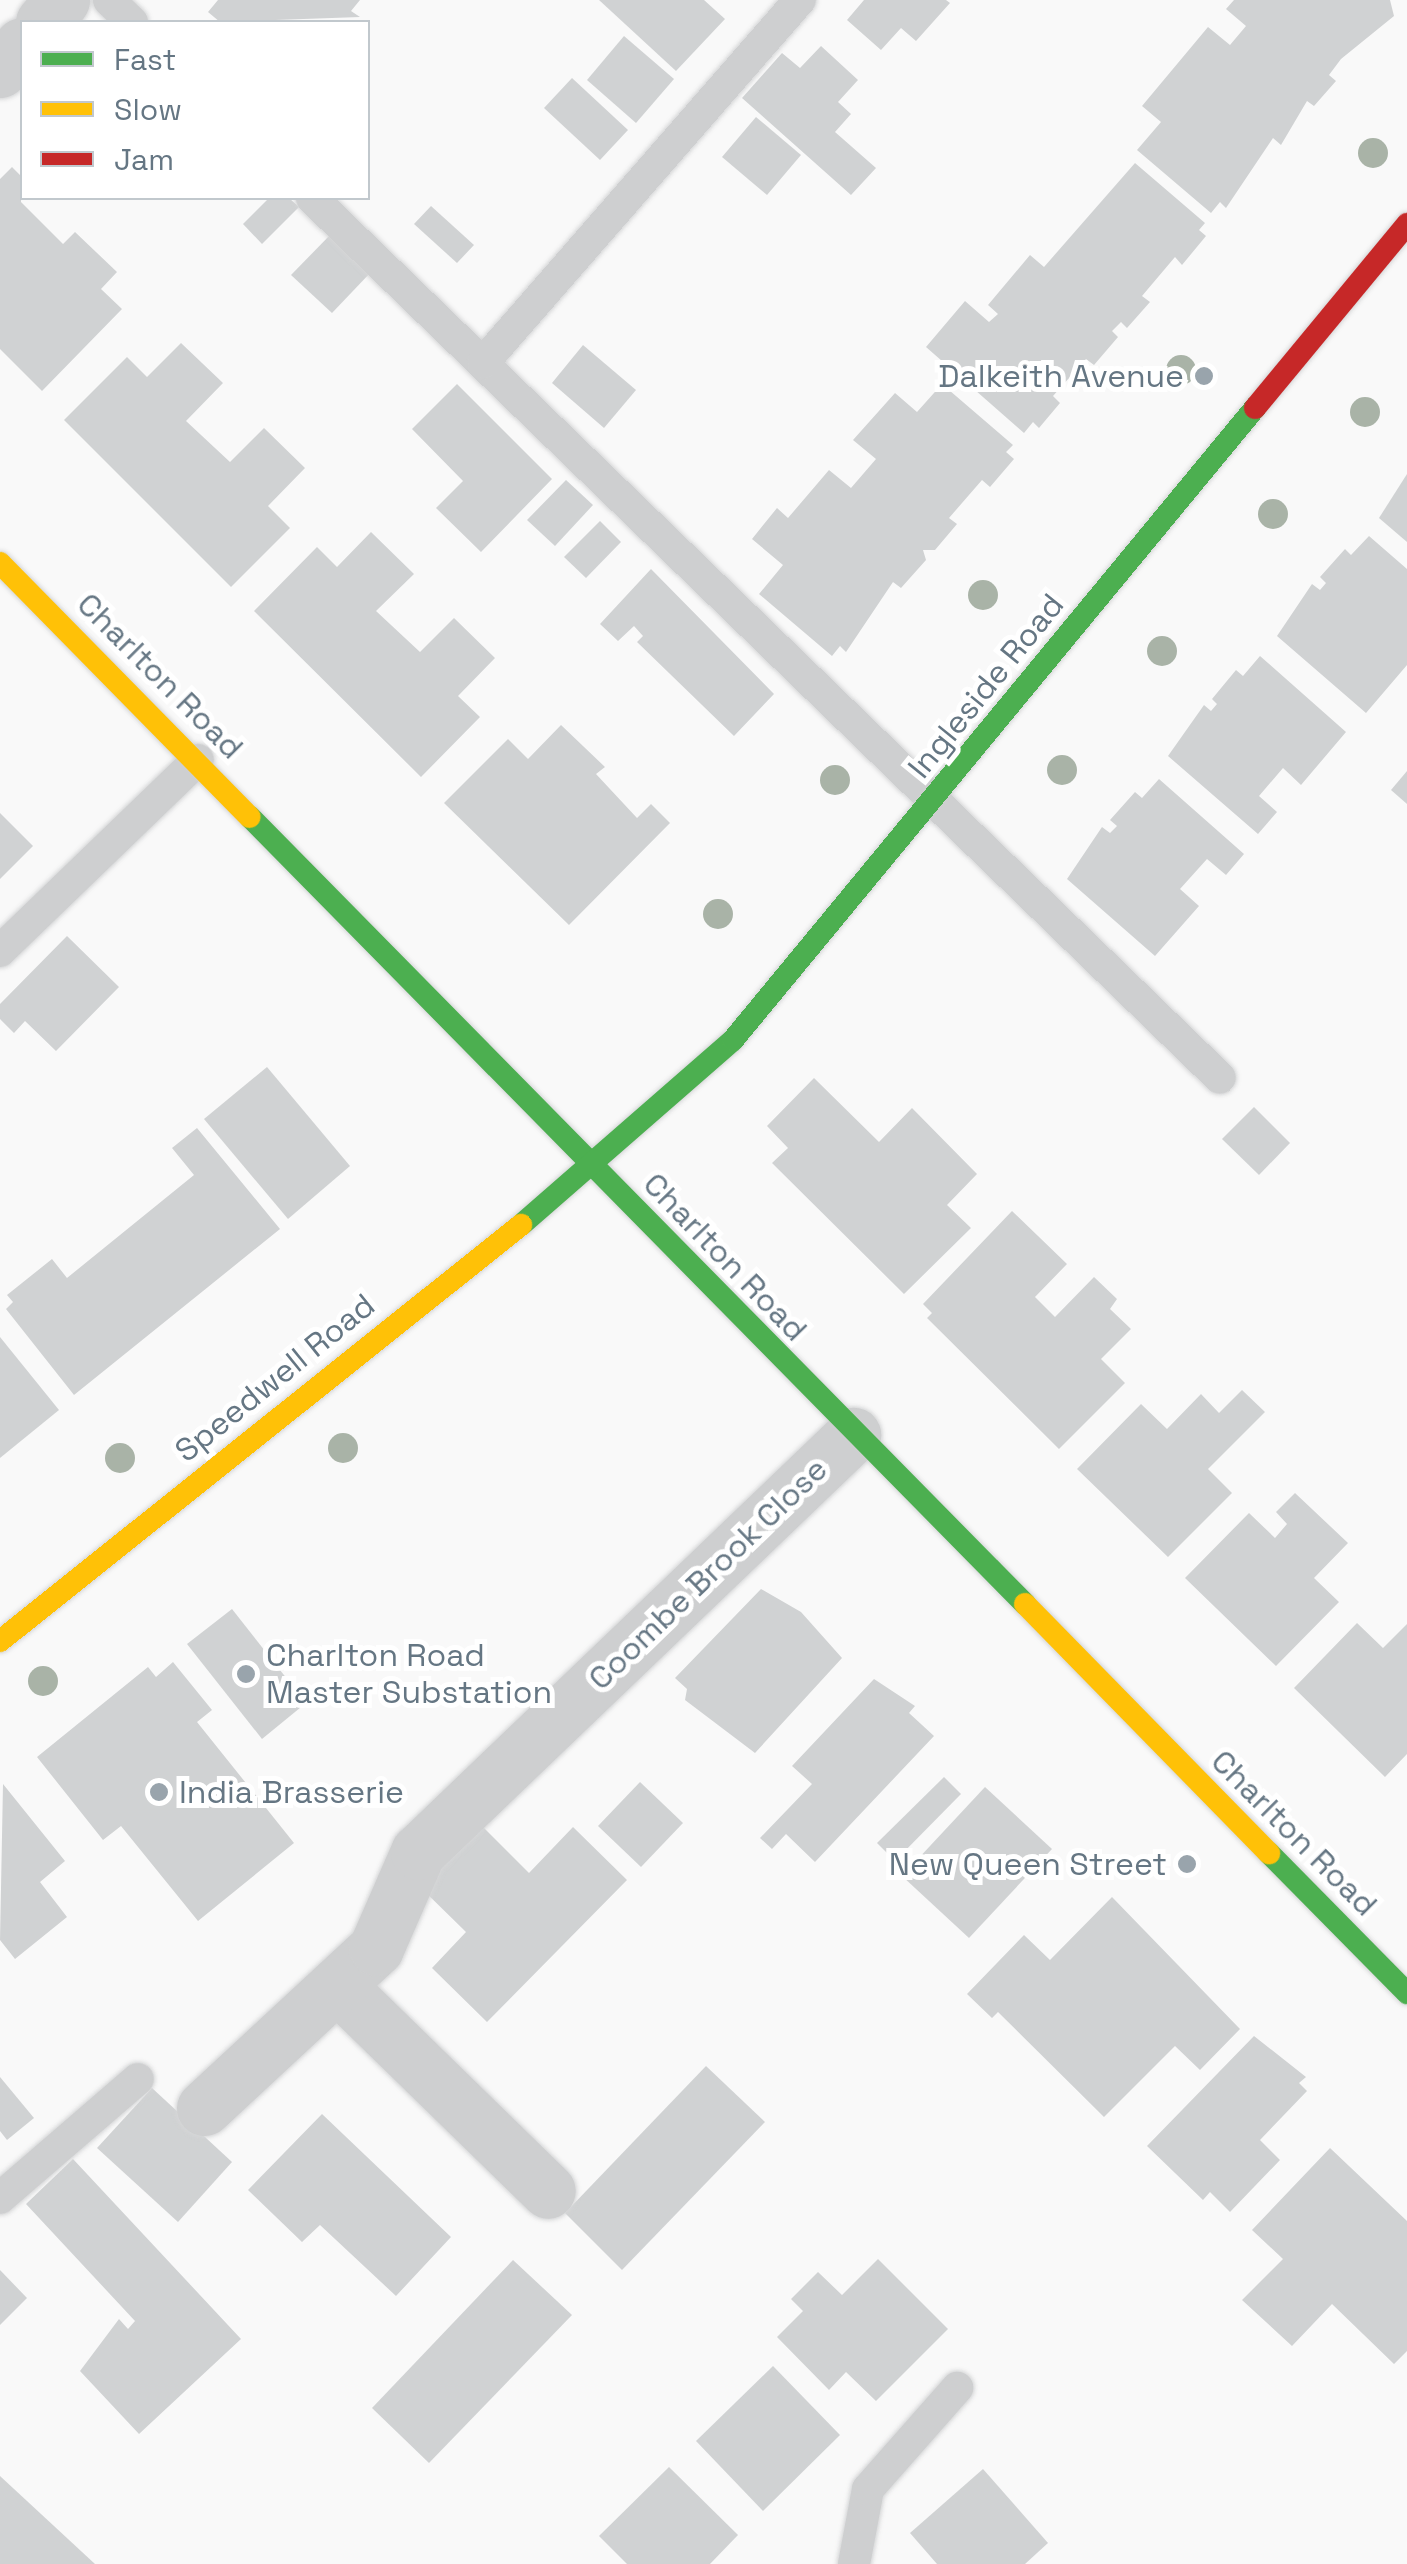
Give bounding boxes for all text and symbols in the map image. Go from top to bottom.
legend [20,20,370,200]
text: Fast [114,40,176,79]
text: Slow [114,90,182,129]
text: Jam [114,140,174,179]
place label: Dalkeith Avenue [938,357,1184,395]
marker: Dalkeith Avenue [1193,365,1215,387]
street label: Charlton Road [69,585,251,767]
street label: Ingleside Road [900,586,1072,786]
street label: Charlton Road [635,1165,815,1349]
street label: Speedwell Road [168,1286,382,1470]
street label: Coombe Brook Close [581,1450,835,1698]
place label: Charlton Road Master Substation [266,1637,552,1712]
marker: Charlton Road Master Substation [235,1663,257,1685]
street label: Charlton Road [1203,1742,1385,1924]
place label: India Brasserie [179,1773,404,1811]
marker: India Brasserie [148,1781,170,1803]
place label: New Queen Street [889,1845,1167,1883]
marker: New Queen Street [1176,1853,1198,1875]

